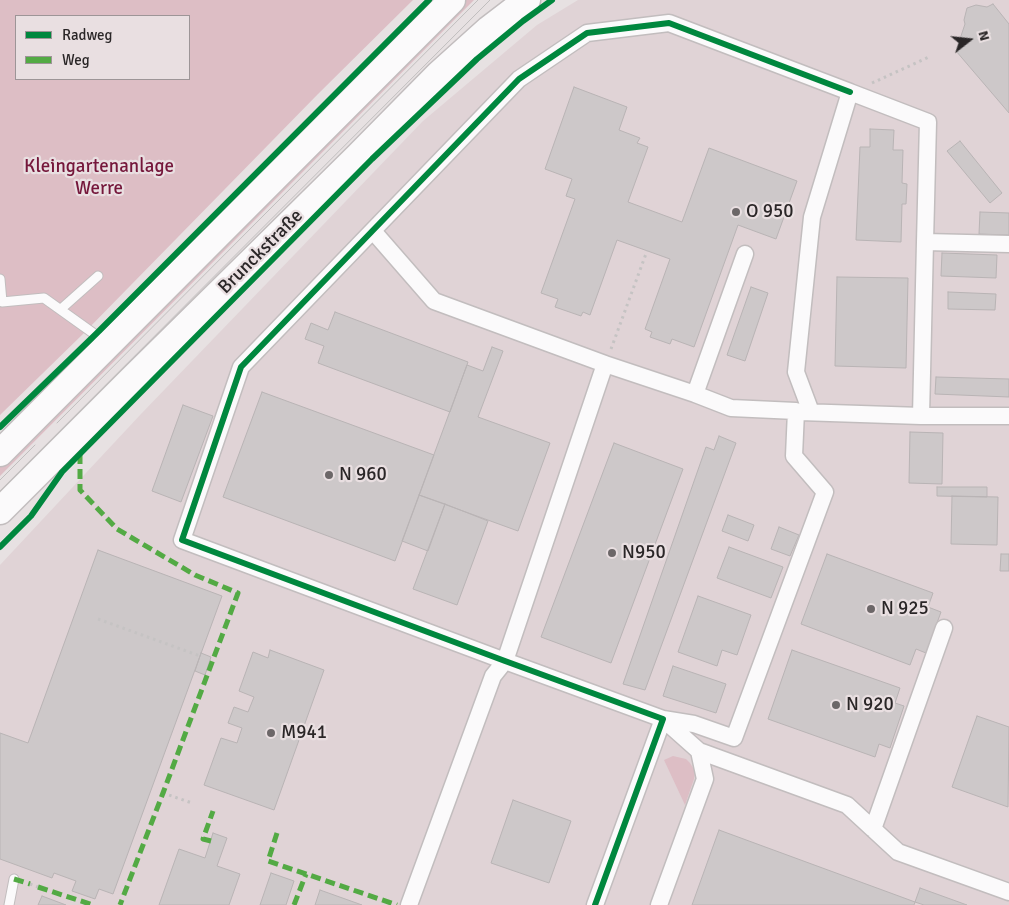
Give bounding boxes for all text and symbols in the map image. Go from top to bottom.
legend [15,15,190,80]
north arrow [944,15,994,65]
text: Radweg [62,26,112,44]
text: N [974,29,993,43]
text: Weg [62,51,90,69]
park label: Kleingartenanlage Werre [24,156,174,200]
place label: O 950 [746,201,793,223]
street label: Brunckstraße [214,205,308,299]
marker: O 950 [730,206,742,218]
place label: N 960 [339,464,387,486]
marker: N 960 [323,469,335,481]
place label: N950 [622,542,666,564]
marker: N950 [606,547,618,559]
place label: N 925 [881,598,929,620]
marker: N 925 [865,603,877,615]
place label: N 920 [846,694,894,716]
marker: N 920 [830,699,842,711]
place label: M941 [281,722,327,744]
marker: M941 [265,727,277,739]

